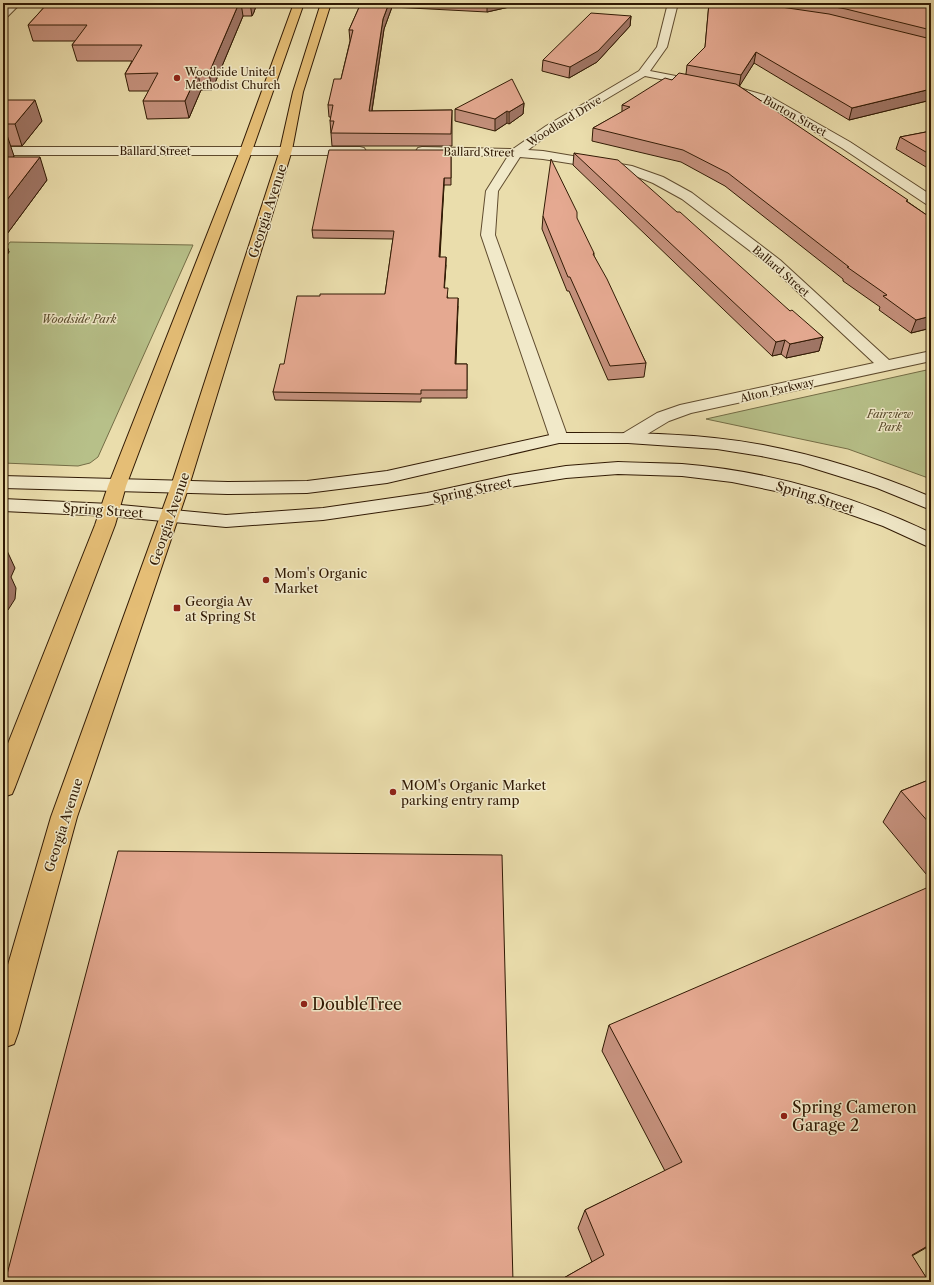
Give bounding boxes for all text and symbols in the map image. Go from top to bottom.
place label: Woodside United Methodist Church [184,65,281,92]
marker: Woodside United Methodist Church [172,73,182,83]
street label: Woodland Drive [523,92,604,150]
street label: Burton Street [761,93,829,139]
street label: Ballard Street [119,144,191,158]
street label: Ballard Street [443,144,515,160]
street label: Georgia Avenue [244,162,290,260]
street label: Ballard Street [750,242,813,300]
park label: Woodside Park [42,312,117,326]
street label: Alton Parkway [737,374,816,406]
park label: Fairview Park [866,407,913,434]
street label: Georgia Avenue [146,470,192,568]
street label: Spring Street [431,474,513,506]
street label: Spring Street [774,478,856,517]
street label: Spring Street [62,499,144,521]
place label: Mom's Organic Market [274,565,368,596]
marker: Mom's Organic Market [261,575,271,585]
place label: Georgia Av at Spring St [185,593,256,624]
marker: Georgia Av at Spring St [172,603,182,613]
street label: Georgia Avenue [40,776,86,874]
place label: MOM's Organic Market parking entry ramp [401,777,547,808]
marker: MOM's Organic Market parking entry ramp [388,787,398,797]
place label: DoubleTree [312,994,402,1014]
marker: DoubleTree [299,999,309,1009]
place label: Spring Cameron Garage 2 [792,1097,917,1135]
marker: Spring Cameron Garage 2 [779,1111,789,1121]

